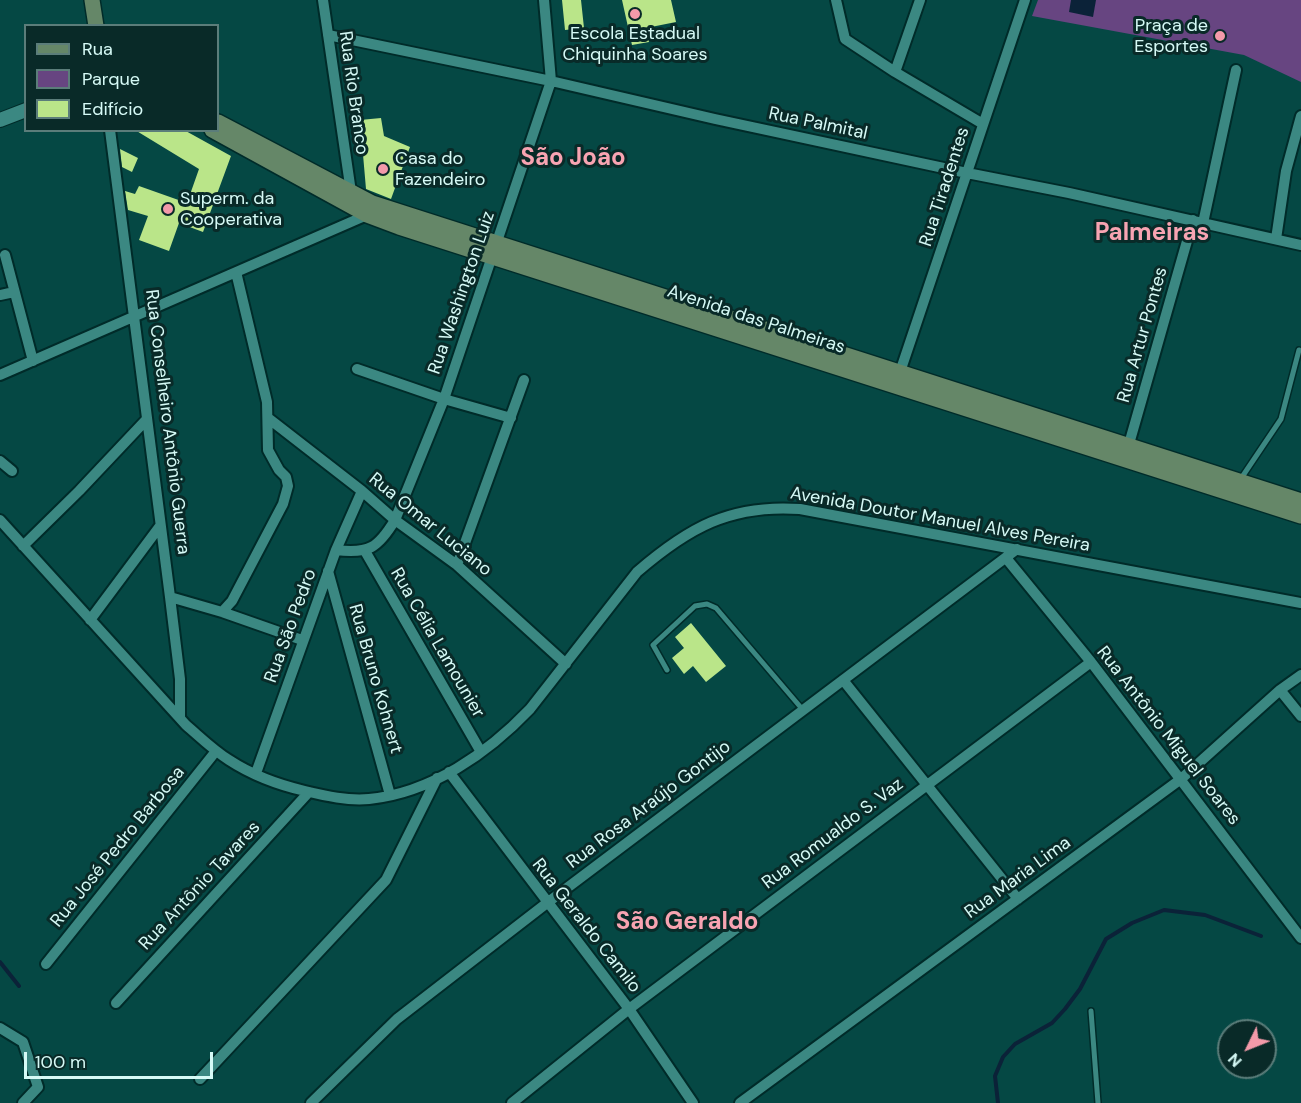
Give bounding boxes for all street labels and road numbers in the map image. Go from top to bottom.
street label: Rua Rio Branco [334,30,372,156]
street label: Rua Palmital [767,103,869,145]
street label: Rua Tiradentes [916,125,974,249]
street label: Rua Washington Luiz [424,209,500,377]
street label: Rua Artur Pontes [1113,265,1173,405]
street label: Avenida das Palmeiras [664,281,848,359]
street label: Rua Conselheiro Antônio Guerra [140,288,194,556]
street label: Rua Omar Luciano [364,469,496,581]
street label: Avenida Doutor Manuel Alves Pereira [788,483,1092,557]
street label: Rua Célia Lamounier [385,564,489,722]
street label: Rua São Pedro [260,566,322,686]
street label: Rua Bruno Kohnert [343,602,407,756]
street label: Rua Antônio Miguel Soares [1092,642,1244,830]
street label: Rua Rosa Araújo Gontijo [563,736,735,874]
street label: Rua José Pedro Barbosa [46,762,190,932]
street label: Rua Romualdo S. Vaz [758,774,908,894]
street label: Rua Antônio Tavares [135,817,265,955]
street label: Rua Maria Lima [961,832,1075,924]
street label: Rua Geraldo Camilo [527,855,645,997]

